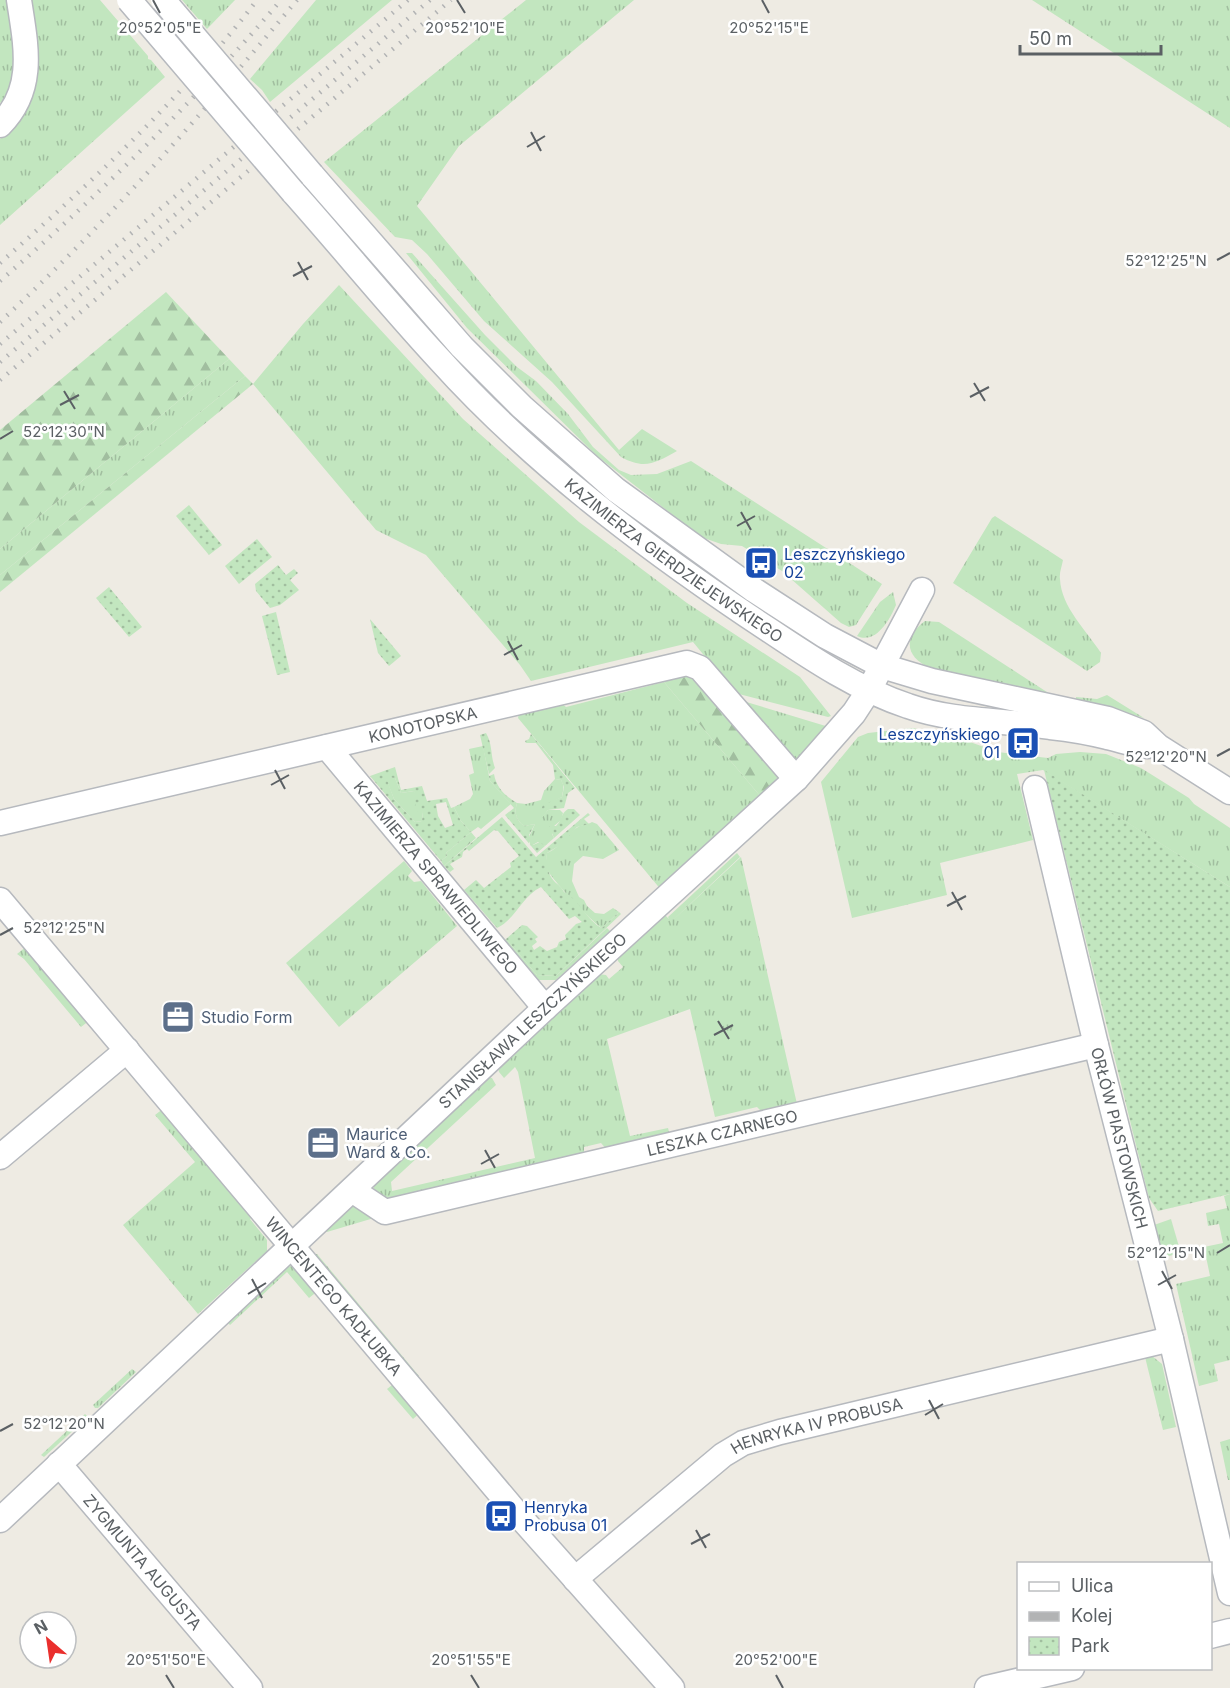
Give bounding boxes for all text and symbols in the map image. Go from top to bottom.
text: 20°52'05"E [119,18,201,37]
text: 20°52'10"E [425,18,505,37]
text: 20°52'15"E [729,18,809,37]
scale bar [1020,18,1161,56]
text: 50 m [1029,28,1072,49]
text: 52°12'25"N [1125,251,1207,270]
text: 52°12'30"N [23,422,105,441]
street label: KAZIMIERZA GIERDZIEJEWSKIEGO [561,474,787,647]
place label: Leszczyńskiego 02 [784,544,905,582]
bus stop icon: Leszczyńskiego 02 [743,545,779,581]
street label: KONOTOPSKA [367,702,479,747]
place label: Leszczyńskiego 01 [879,724,1000,762]
bus stop icon: Leszczyńskiego 01 [1005,725,1041,761]
text: 52°12'20"N [1125,747,1207,766]
street label: KAZIMIERZA SPRAWIEDLIWEGO [350,777,522,978]
text: 52°12'25"N [23,918,105,937]
street label: STANISŁAWA LESZCZYŃSKIEGO [434,929,631,1113]
office icon: Studio Form [160,999,196,1035]
place label: Studio Form [201,1007,292,1027]
street label: ORŁÓW PIASTOWSKICH [1087,1045,1152,1231]
street label: LESZKA CZARNEGO [645,1105,800,1160]
place label: Maurice Ward & Co. [346,1124,431,1162]
office icon: Maurice Ward & Co. [305,1125,341,1161]
street label: WINCENTEGO KADŁUBKA [261,1213,406,1379]
text: 52°12'15"N [1127,1243,1205,1262]
street label: HENRYKA IV PROBUSA [727,1393,904,1458]
text: 52°12'20"N [23,1414,105,1433]
street label: ZYGMUNTA AUGUSTA [79,1490,206,1634]
place label: Henryka Probusa 01 [524,1497,607,1535]
bus stop icon: Henryka Probusa 01 [483,1498,519,1534]
legend [1017,1562,1212,1670]
text: Ulica [1071,1575,1114,1596]
text: Kolej [1071,1605,1112,1626]
north arrow [18,1610,78,1670]
text: N [31,1615,51,1639]
text: Park [1071,1635,1110,1656]
text: 20°51'50"E [126,1650,206,1669]
text: 20°51'55"E [431,1650,511,1669]
text: 20°52'00"E [734,1650,818,1669]

